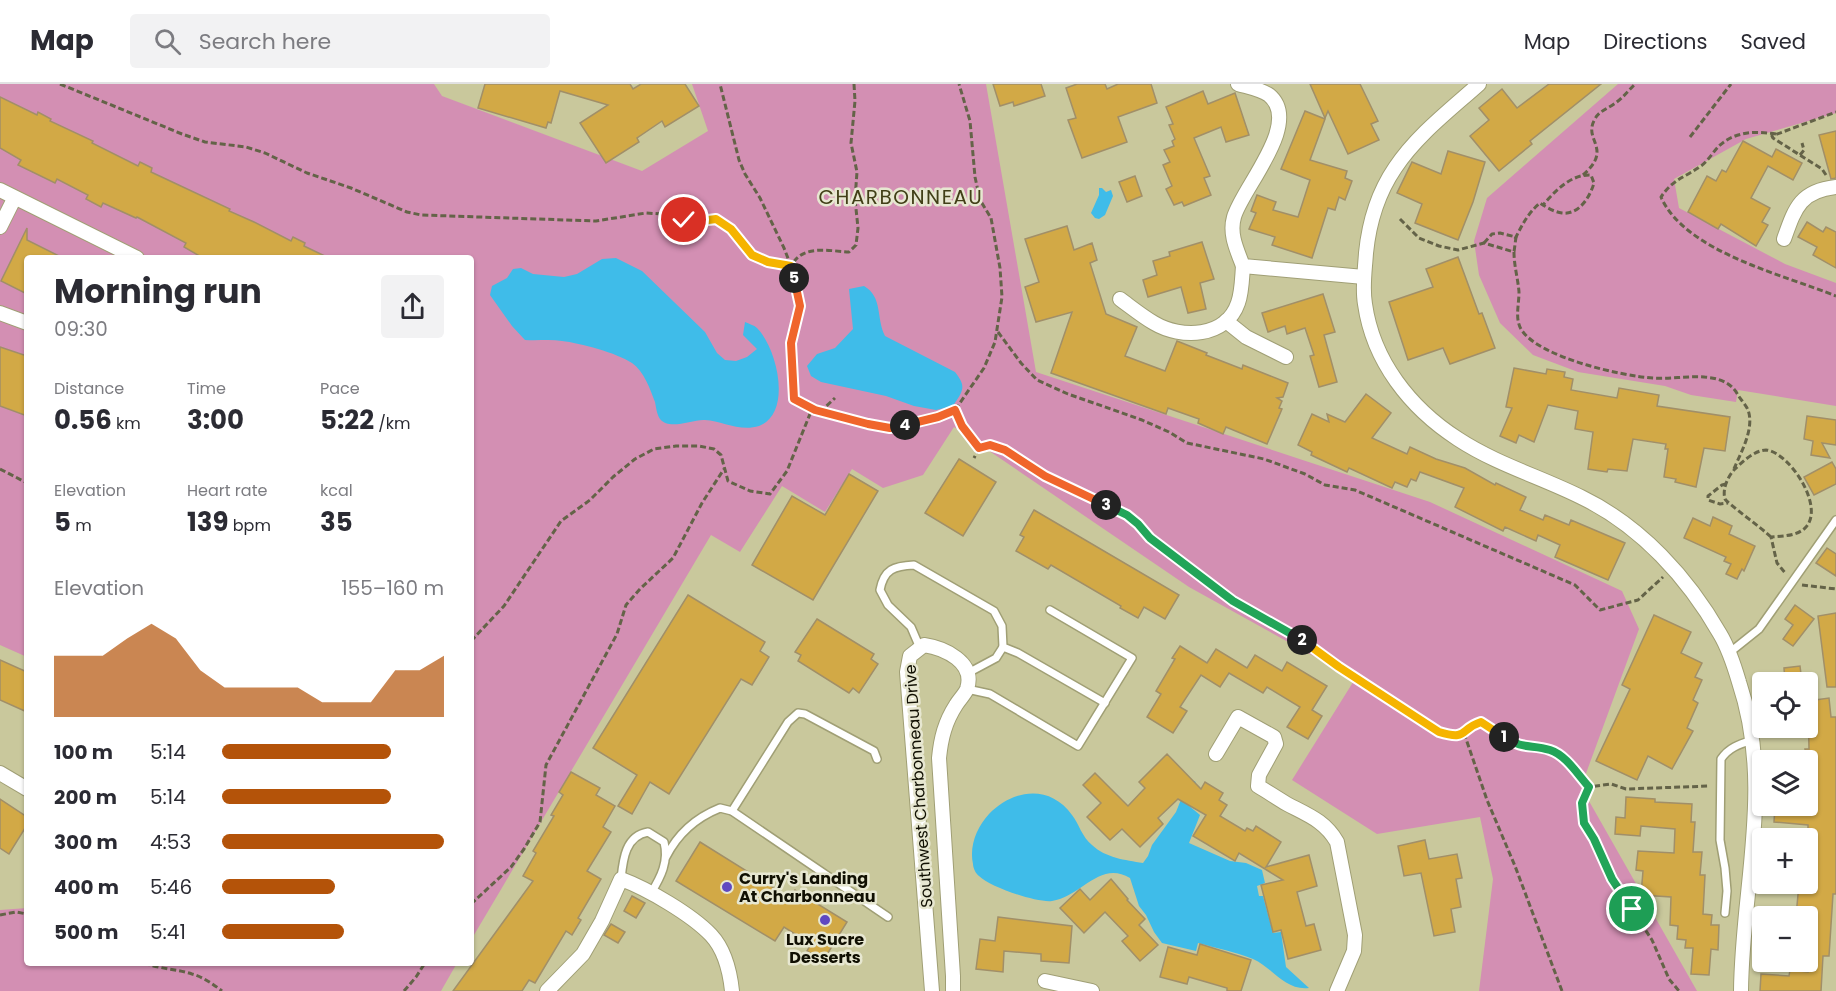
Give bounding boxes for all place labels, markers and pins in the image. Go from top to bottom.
pin [658,194,709,245]
pin: 5 [779,263,809,293]
pin: 4 [890,410,920,440]
pin: 3 [1091,490,1121,520]
pin: 2 [1287,625,1317,655]
pin: 1 [1489,722,1519,752]
place label: Curry's Landing At Charbonneau [739,867,876,908]
marker: Curry's Landing At Charbonneau [720,880,734,894]
pin [1606,883,1657,934]
marker: Lux Sucre Desserts [818,913,832,927]
place label: Lux Sucre Desserts [786,928,864,969]

